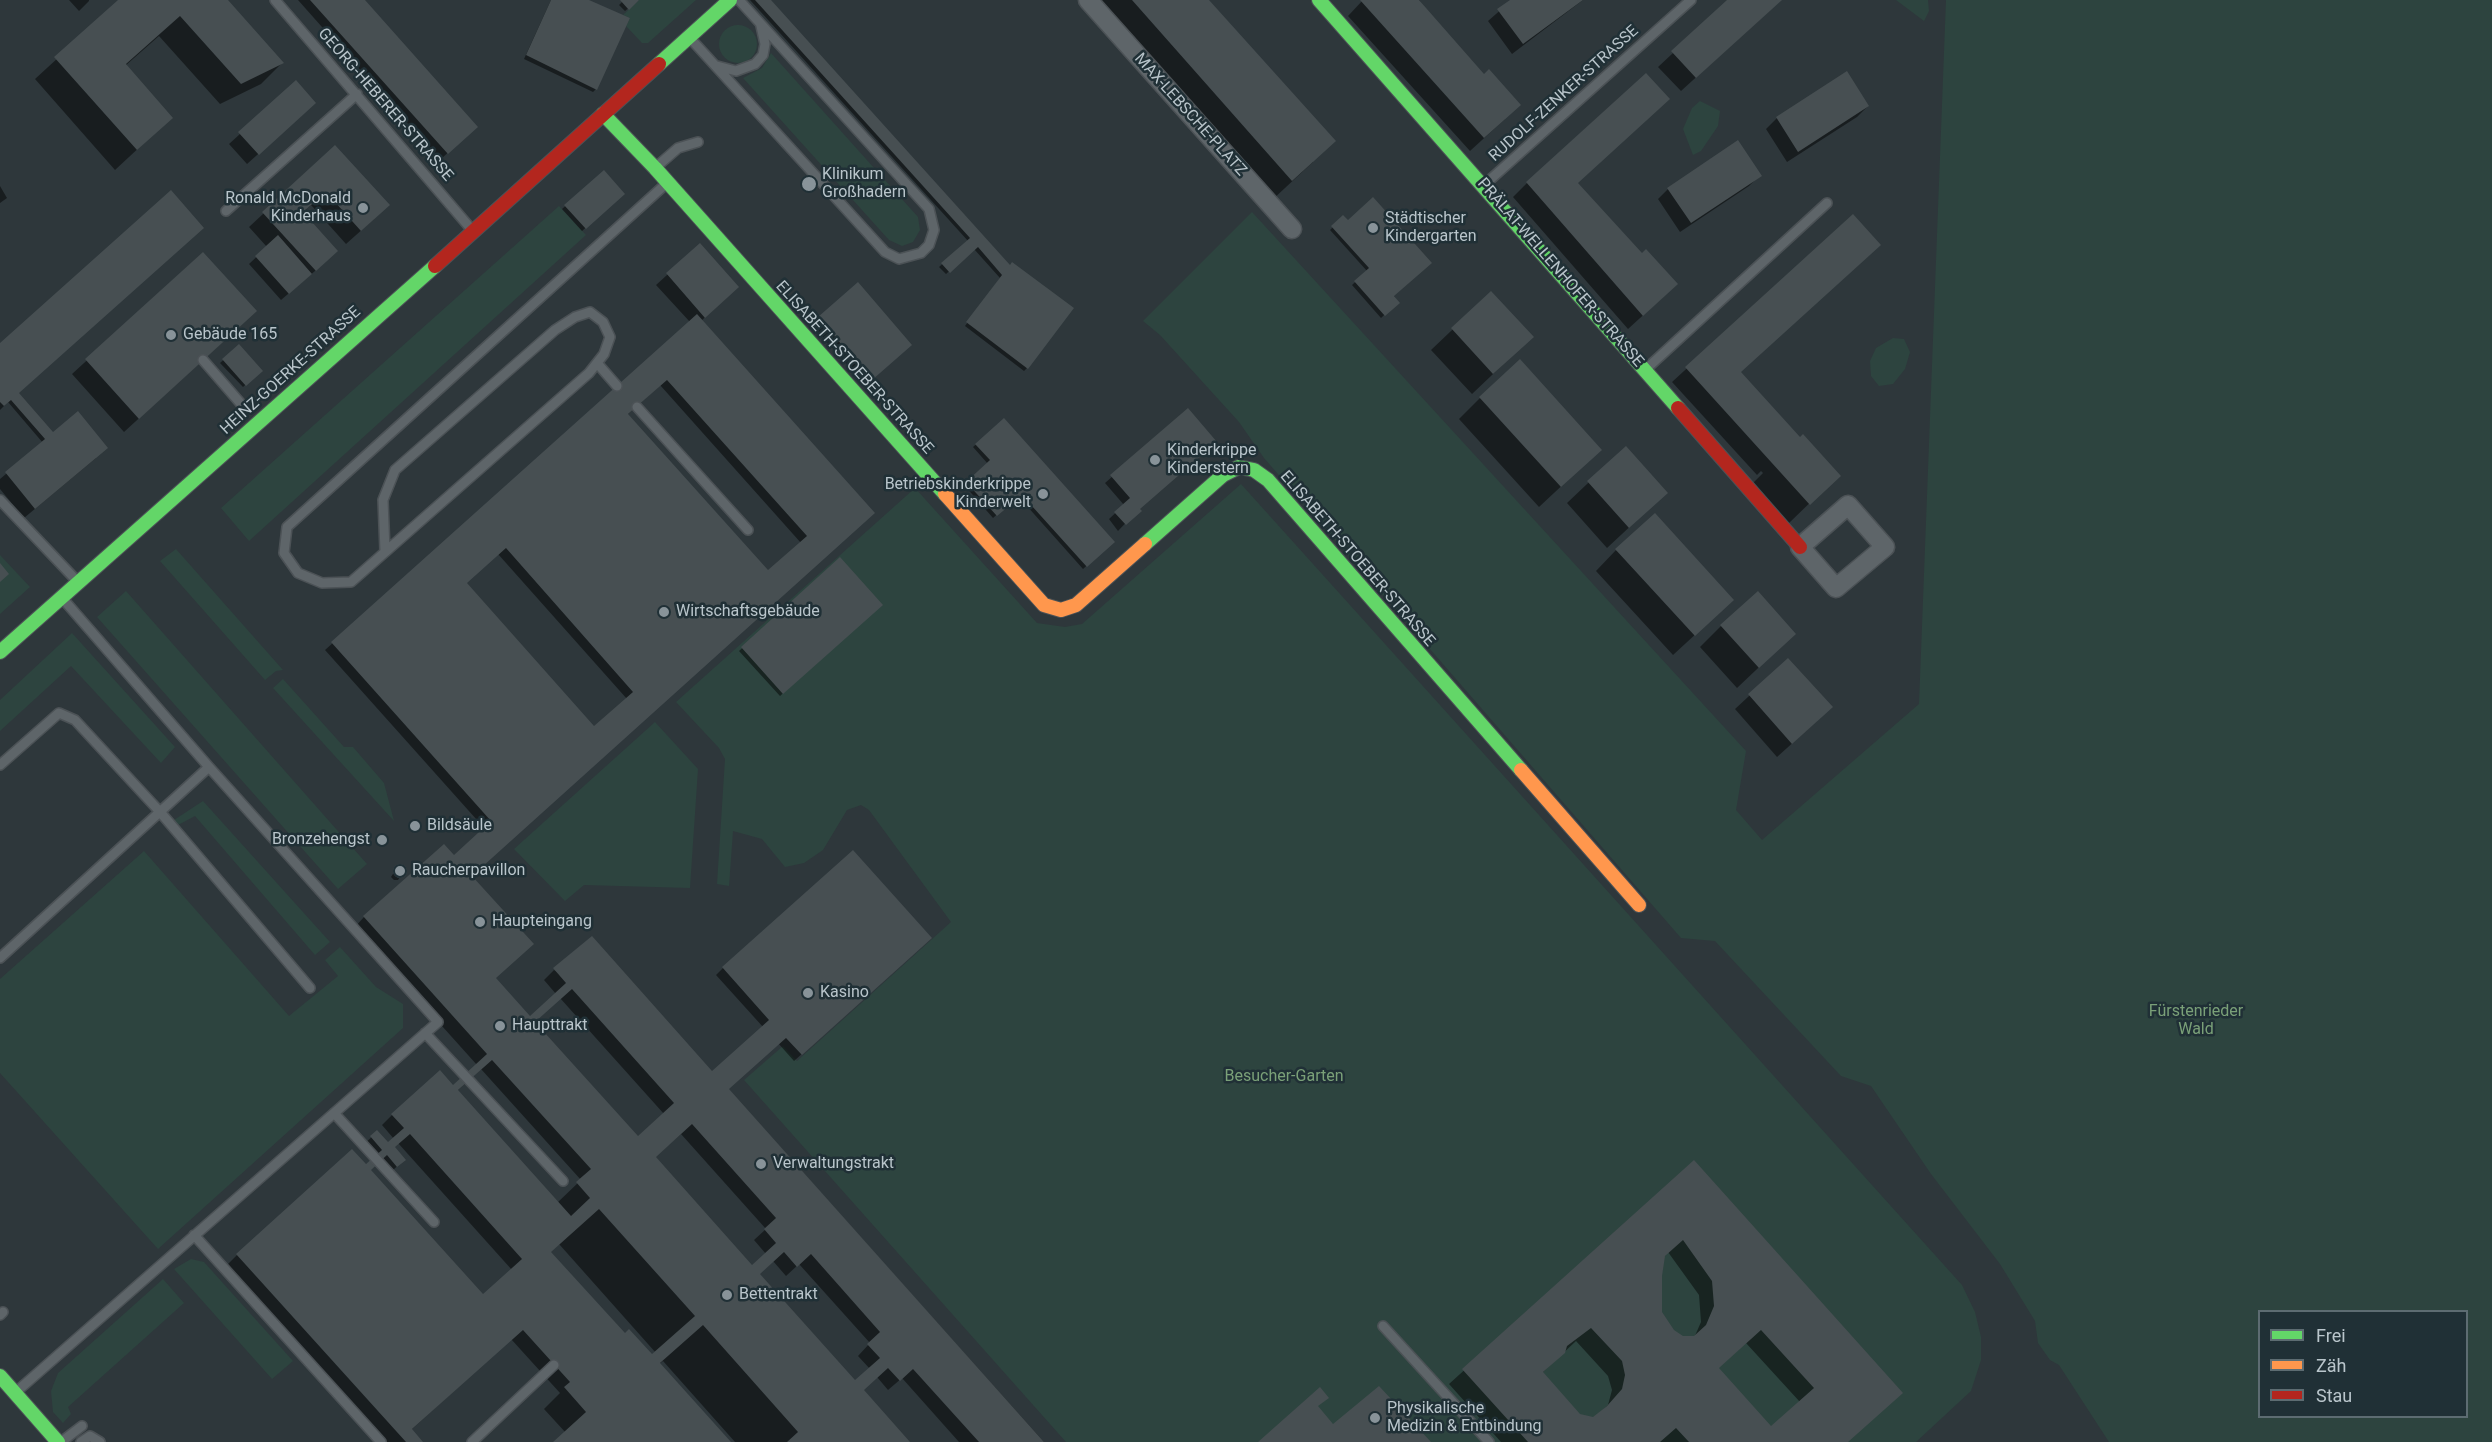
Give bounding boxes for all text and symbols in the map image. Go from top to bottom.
street label: RUDOLF-ZENKER-STRASSE [1485,22,1643,166]
street label: GEORG-HEBERER-STRASSE [313,25,457,185]
street label: MAX-LEBSCHE-PLATZ [1130,50,1250,180]
place label: Klinikum Großhadern [822,165,906,203]
marker: Klinikum Großhadern [800,175,818,193]
street label: PRÄLAT-WELLENHOFER-STRASSE [1473,175,1647,371]
place label: Ronald McDonald Kinderhaus [225,189,351,227]
marker: Ronald McDonald Kinderhaus [356,201,370,215]
place label: Städtischer Kindergarten [1385,209,1477,247]
marker: Städtischer Kindergarten [1366,221,1380,235]
street label: ELISABETH-STOEBER-STRASSE [771,277,937,459]
street label: HEINZ-GOERKE-STRASSE [217,303,365,439]
place label: Gebäude 165 [183,325,277,345]
marker: Gebäude 165 [164,328,178,342]
place label: Kinderkrippe Kinderstern [1167,441,1257,479]
marker: Kinderkrippe Kinderstern [1148,453,1162,467]
street label: ELISABETH-STOEBER-STRASSE [1276,467,1438,651]
place label: Betriebskinderkrippe Kinderwelt [885,475,1031,513]
marker: Betriebskinderkrippe Kinderwelt [1036,487,1050,501]
place label: Wirtschaftsgebäude [676,602,820,622]
marker: Wirtschaftsgebäude [657,605,671,619]
place label: Bildsäule [427,816,492,836]
marker: Bildsäule [408,819,422,833]
place label: Bronzehengst [272,830,370,850]
marker: Bronzehengst [375,833,389,847]
place label: Raucherpavillon [412,861,525,881]
marker: Raucherpavillon [393,864,407,878]
place label: Haupteingang [492,912,592,932]
marker: Haupteingang [473,915,487,929]
place label: Kasino [820,983,869,1003]
marker: Kasino [801,986,815,1000]
park label: Fürstenrieder Wald [2149,1002,2243,1040]
place label: Haupttrakt [512,1016,588,1036]
marker: Haupttrakt [493,1019,507,1033]
park label: Besucher-Garten [1224,1067,1344,1087]
place label: Verwaltungstrakt [773,1154,894,1174]
marker: Verwaltungstrakt [754,1157,768,1171]
place label: Bettentrakt [739,1285,818,1305]
marker: Bettentrakt [720,1288,734,1302]
legend [2258,1310,2468,1418]
text: Frei [2316,1325,2346,1346]
text: Zäh [2316,1355,2347,1376]
text: Stau [2316,1385,2352,1406]
place label: Physikalische Medizin & Entbindung [1387,1399,1541,1437]
marker: Physikalische Medizin & Entbindung [1368,1411,1382,1425]

